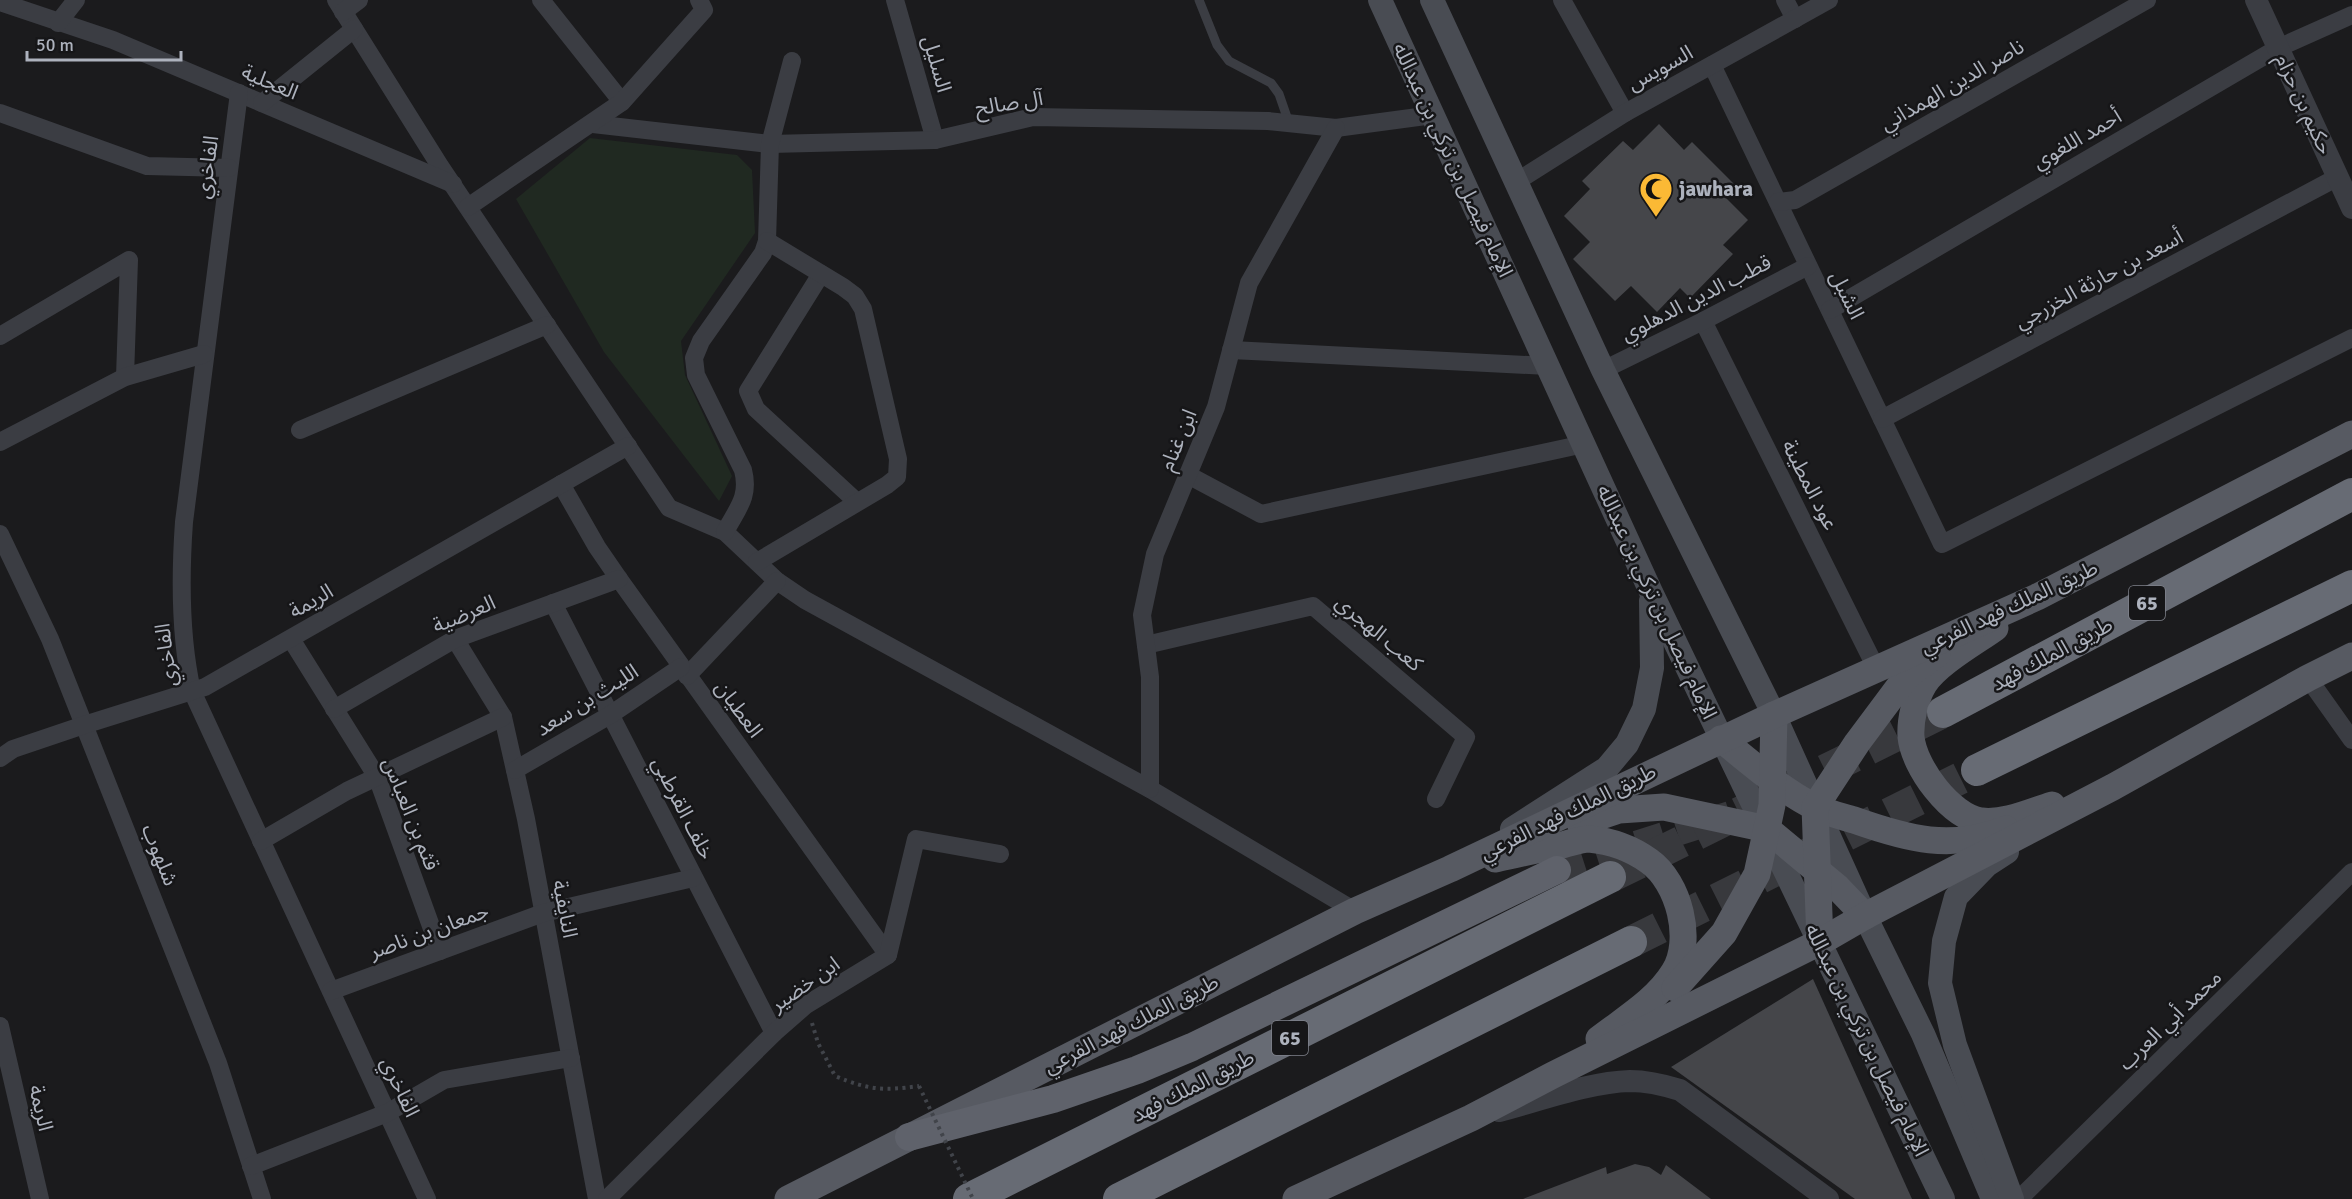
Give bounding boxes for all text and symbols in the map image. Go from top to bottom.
scale bar [27,24,182,62]
street label: السليل [917,33,957,95]
street label: ناصر الدين الهمذاني [1875,33,2030,139]
text: 50 m [36,34,74,56]
street label: الإمام فيصل بن تركي بن عبدالله [1384,39,1519,283]
street label: السويس [1623,39,1697,97]
street label: حكيم بن حزام [2267,49,2339,160]
street label: العجلية [238,58,302,106]
street label: آل صالح [973,85,1046,123]
street label: أحمد اللغوي [2028,103,2128,177]
street label: الفاخري [190,134,227,201]
mosque icon: jawhara [1638,171,1674,218]
place label: jawhara [1679,176,1753,202]
street label: أسعد بن حارثة الخزرجي [2010,224,2189,337]
street label: قطب الدين الدهلوي [1616,249,1777,350]
street label: الشبل [1824,266,1870,324]
street label: ابن غنام [1153,405,1205,476]
street label: عود المطينة [1776,435,1844,535]
street label: الإمام فيصل بن تركي بن عبدالله [1588,481,1723,725]
street label: طريق الملك فهد الفرعي [1916,555,2102,659]
street label: الريمة [284,578,338,624]
road number: 65 [2129,586,2165,620]
street label: العرضية [429,589,499,639]
street label: كعب الهجري [1328,589,1428,679]
street label: طريق الملك فهد [1987,611,2117,697]
street label: الفاخري [149,621,186,688]
street label: الليث بن سعد [531,658,643,742]
street label: العطيان [709,675,769,743]
street label: خلف القرطبي [643,752,720,865]
street label: قثم بن العباس [375,754,445,875]
street label: طريق الملك فهد الفرعي [1476,758,1662,869]
street label: شلهوب [136,820,184,890]
street label: النايفية [547,878,583,940]
street label: جمعان بن ناصر [365,897,492,965]
street label: الإمام فيصل بن تركي بن عبدالله [1797,919,1935,1162]
street label: ابن خضير [764,951,845,1018]
street label: محمد أبي العرب [2113,964,2229,1078]
street label: طريق الملك فهد الفرعي [1039,969,1224,1082]
road number: 65 [1272,1021,1308,1055]
street label: طريق الملك فهد [1127,1044,1259,1128]
street label: الفاخري [372,1053,425,1123]
street label: الريمة [23,1082,59,1134]

